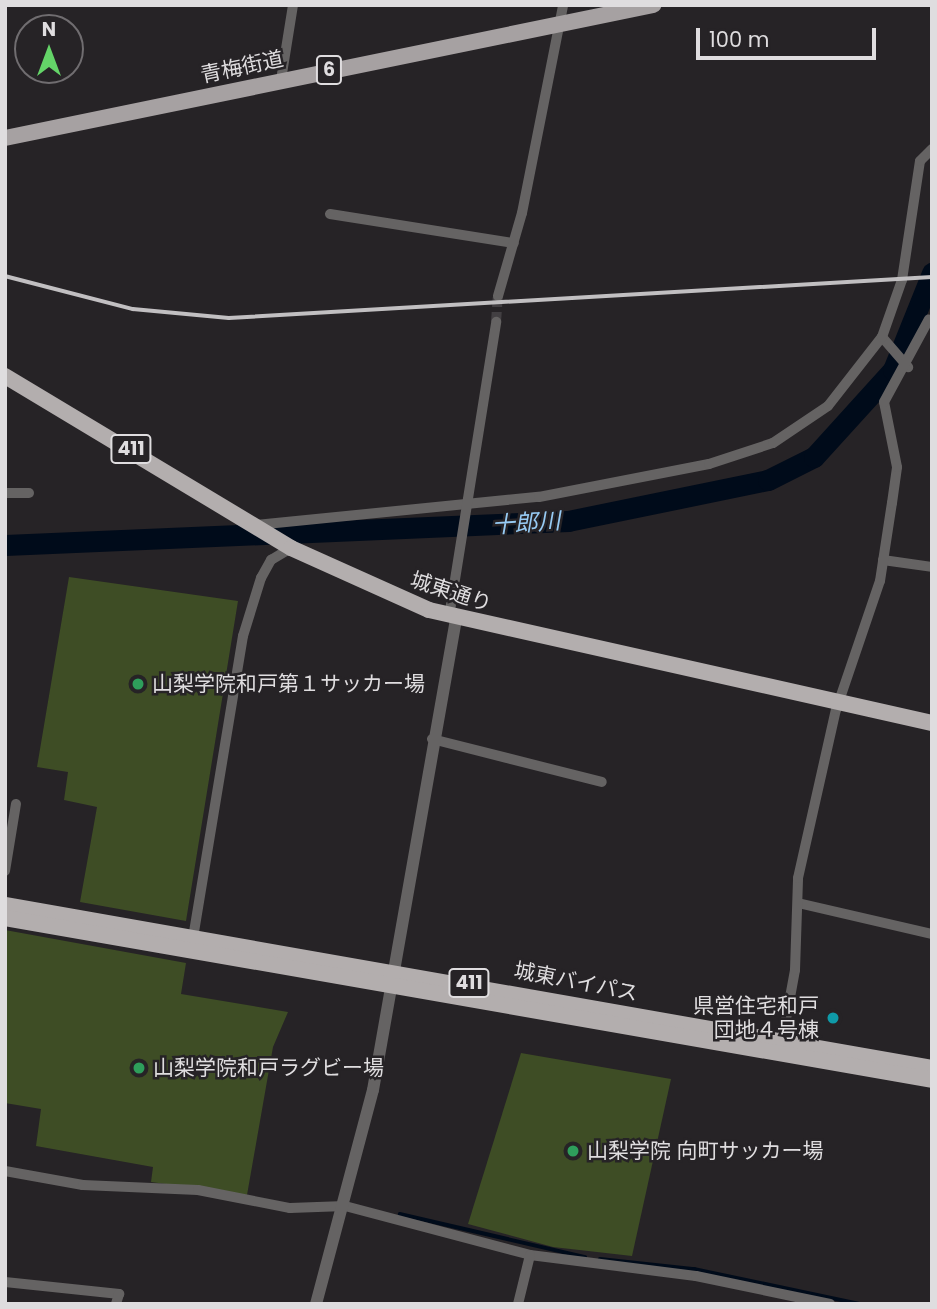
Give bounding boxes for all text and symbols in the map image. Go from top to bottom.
north arrow [14,14,84,84]
scale bar [699,14,879,58]
text: N [42,16,56,43]
text: 100 m [709,25,769,54]
street label: 青梅街道 [198,46,286,88]
road number: 6 [315,54,343,86]
road number: 411 [110,433,152,464]
water label: 十郎川 [491,507,561,539]
street label: 城東通り [407,567,495,617]
place label: 山梨学院和戸第１サッカー場 [152,671,425,697]
marker: 山梨学院和戸第１サッカー場 [130,676,146,692]
street label: 城東バイパス [512,958,640,1006]
road number: 411 [448,967,490,998]
place label: 県営住宅和戸 団地４号棟 [693,993,819,1043]
marker: 県営住宅和戸 団地４号棟 [825,1010,841,1026]
place label: 山梨学院和戸ラグビー場 [153,1055,384,1081]
marker: 山梨学院和戸ラグビー場 [131,1060,147,1076]
place label: 山梨学院 向町サッカー場 [587,1138,824,1164]
marker: 山梨学院 向町サッカー場 [565,1143,581,1159]

